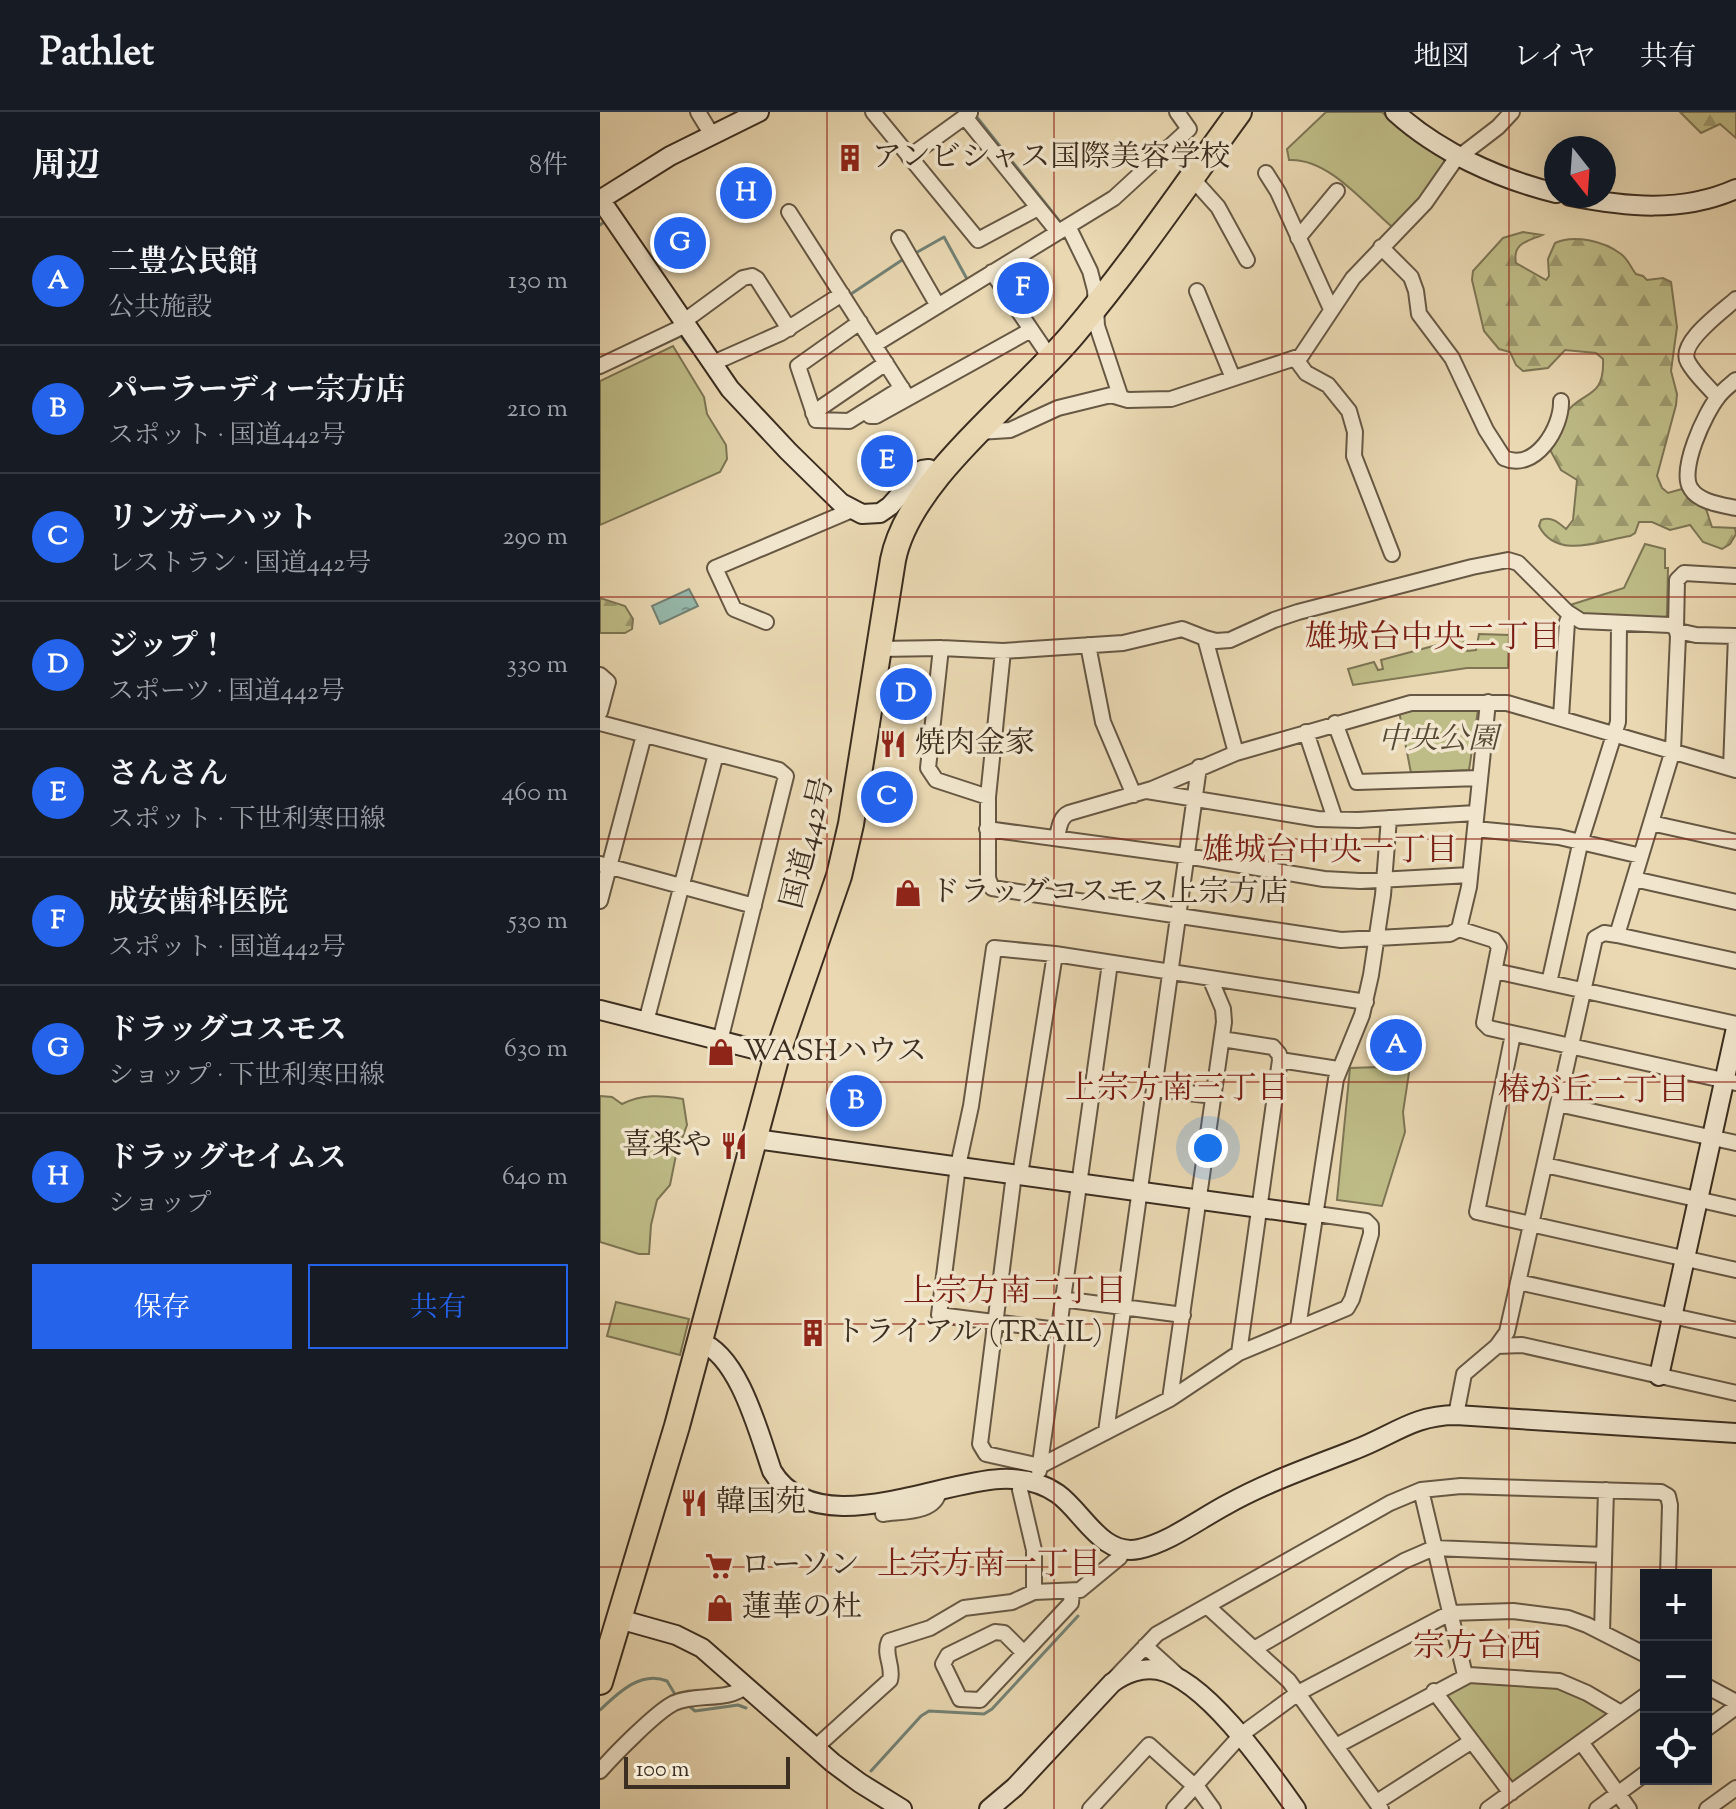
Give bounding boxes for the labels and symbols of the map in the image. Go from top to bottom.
north arrow [1544,136,1616,208]
place label: アンビシャス国際美容学校 [872,137,1230,180]
building icon: アンビシャス国際美容学校 [835,143,865,173]
pin: H [720,163,772,223]
pin: G [654,213,706,273]
pin: F [997,258,1049,318]
pin: E [861,431,913,491]
district label: 雄城台中央二丁目 [1305,616,1561,662]
pin: D [880,664,932,724]
park label: 中央公園 [1378,719,1503,762]
place label: 焼肉金家 [915,723,1035,766]
restaurant icon: 焼肉金家 [878,729,908,759]
pin: C [861,767,913,827]
street label: 国道442号 [772,773,846,913]
district label: 雄城台中央一丁目 [1202,829,1458,875]
place label: ドラッグコスモス上宗方店 [930,872,1289,915]
shop icon: ドラッグコスモス上宗方店 [893,878,923,908]
pin: A [1370,1015,1422,1075]
place label: WASHハウス [743,1031,927,1074]
shop icon: WASHハウス [706,1037,736,1067]
district label: 上宗方南三丁目 [1065,1067,1289,1113]
district label: 椿が丘二丁目 [1498,1069,1690,1115]
pin: B [830,1071,882,1131]
place label: 喜楽や [622,1125,712,1168]
your location [1188,1128,1228,1168]
restaurant icon: 喜楽や [719,1131,749,1161]
district label: 上宗方南二丁目 [903,1270,1127,1316]
place label: トライアル (TRAIL) [835,1312,1103,1355]
building icon: トライアル (TRAIL) [798,1318,828,1348]
place label: 韓国苑 [716,1482,806,1525]
restaurant icon: 韓国苑 [679,1488,709,1518]
district label: 上宗方南一丁目 [877,1543,1101,1589]
place label: ローソン [741,1545,860,1588]
supermarket icon: ローソン [704,1551,734,1581]
place label: 蓮華の杜 [742,1587,862,1630]
shop icon: 蓮華の杜 [705,1593,735,1623]
district label: 宗方台西 [1413,1625,1541,1671]
scale bar [624,1753,790,1789]

